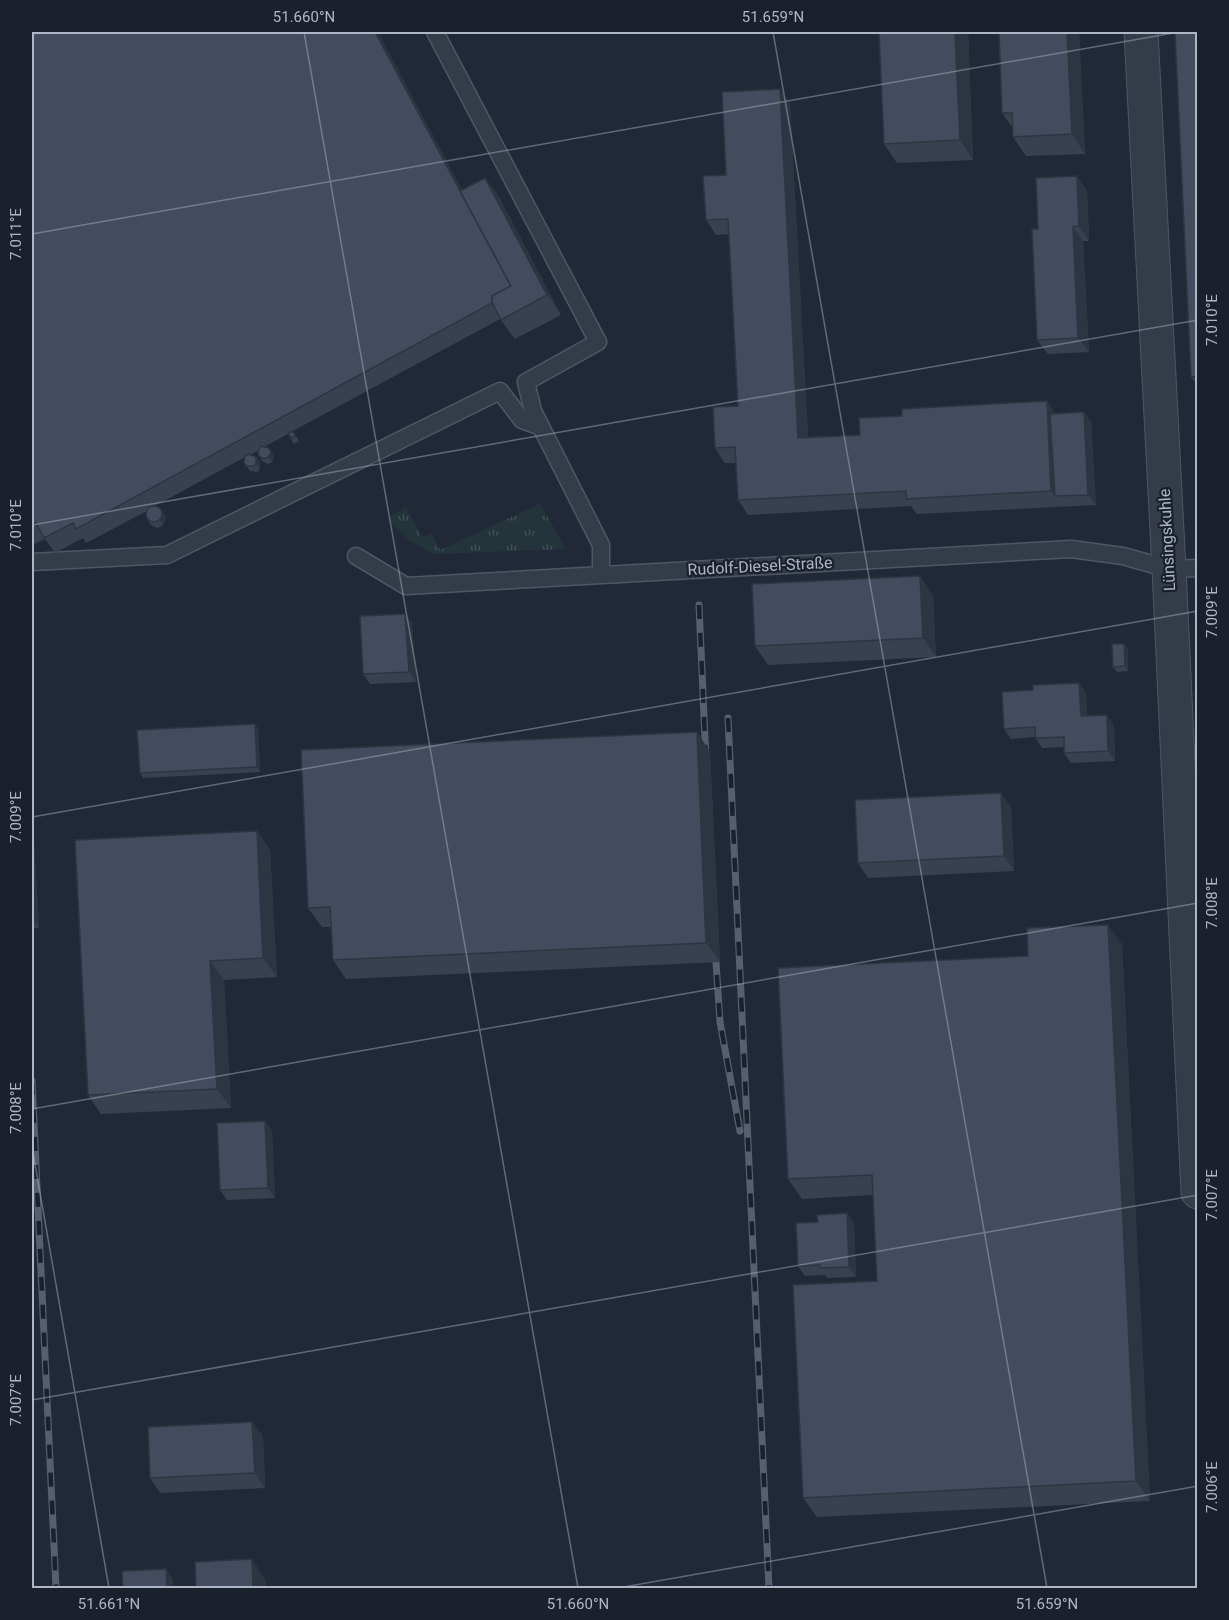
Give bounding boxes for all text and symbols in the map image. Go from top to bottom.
text: 51.660°N [273,8,335,26]
text: 51.659°N [742,8,804,26]
text: 7.011°E [7,208,25,260]
text: 7.010°E [1203,294,1221,346]
street label: Lünsingskuhle [1155,488,1179,592]
text: 7.010°E [7,499,25,551]
street label: Rudolf-Diesel-Straße [687,553,833,579]
text: 7.009°E [1203,586,1221,638]
text: 7.009°E [7,791,25,843]
text: 7.008°E [1203,877,1221,929]
text: 7.008°E [7,1082,25,1134]
text: 7.007°E [1203,1169,1221,1221]
text: 7.007°E [7,1374,25,1426]
text: 7.006°E [1203,1461,1221,1513]
text: 51.661°N [78,1595,140,1613]
text: 51.660°N [547,1595,609,1613]
text: 51.659°N [1016,1595,1078,1613]

